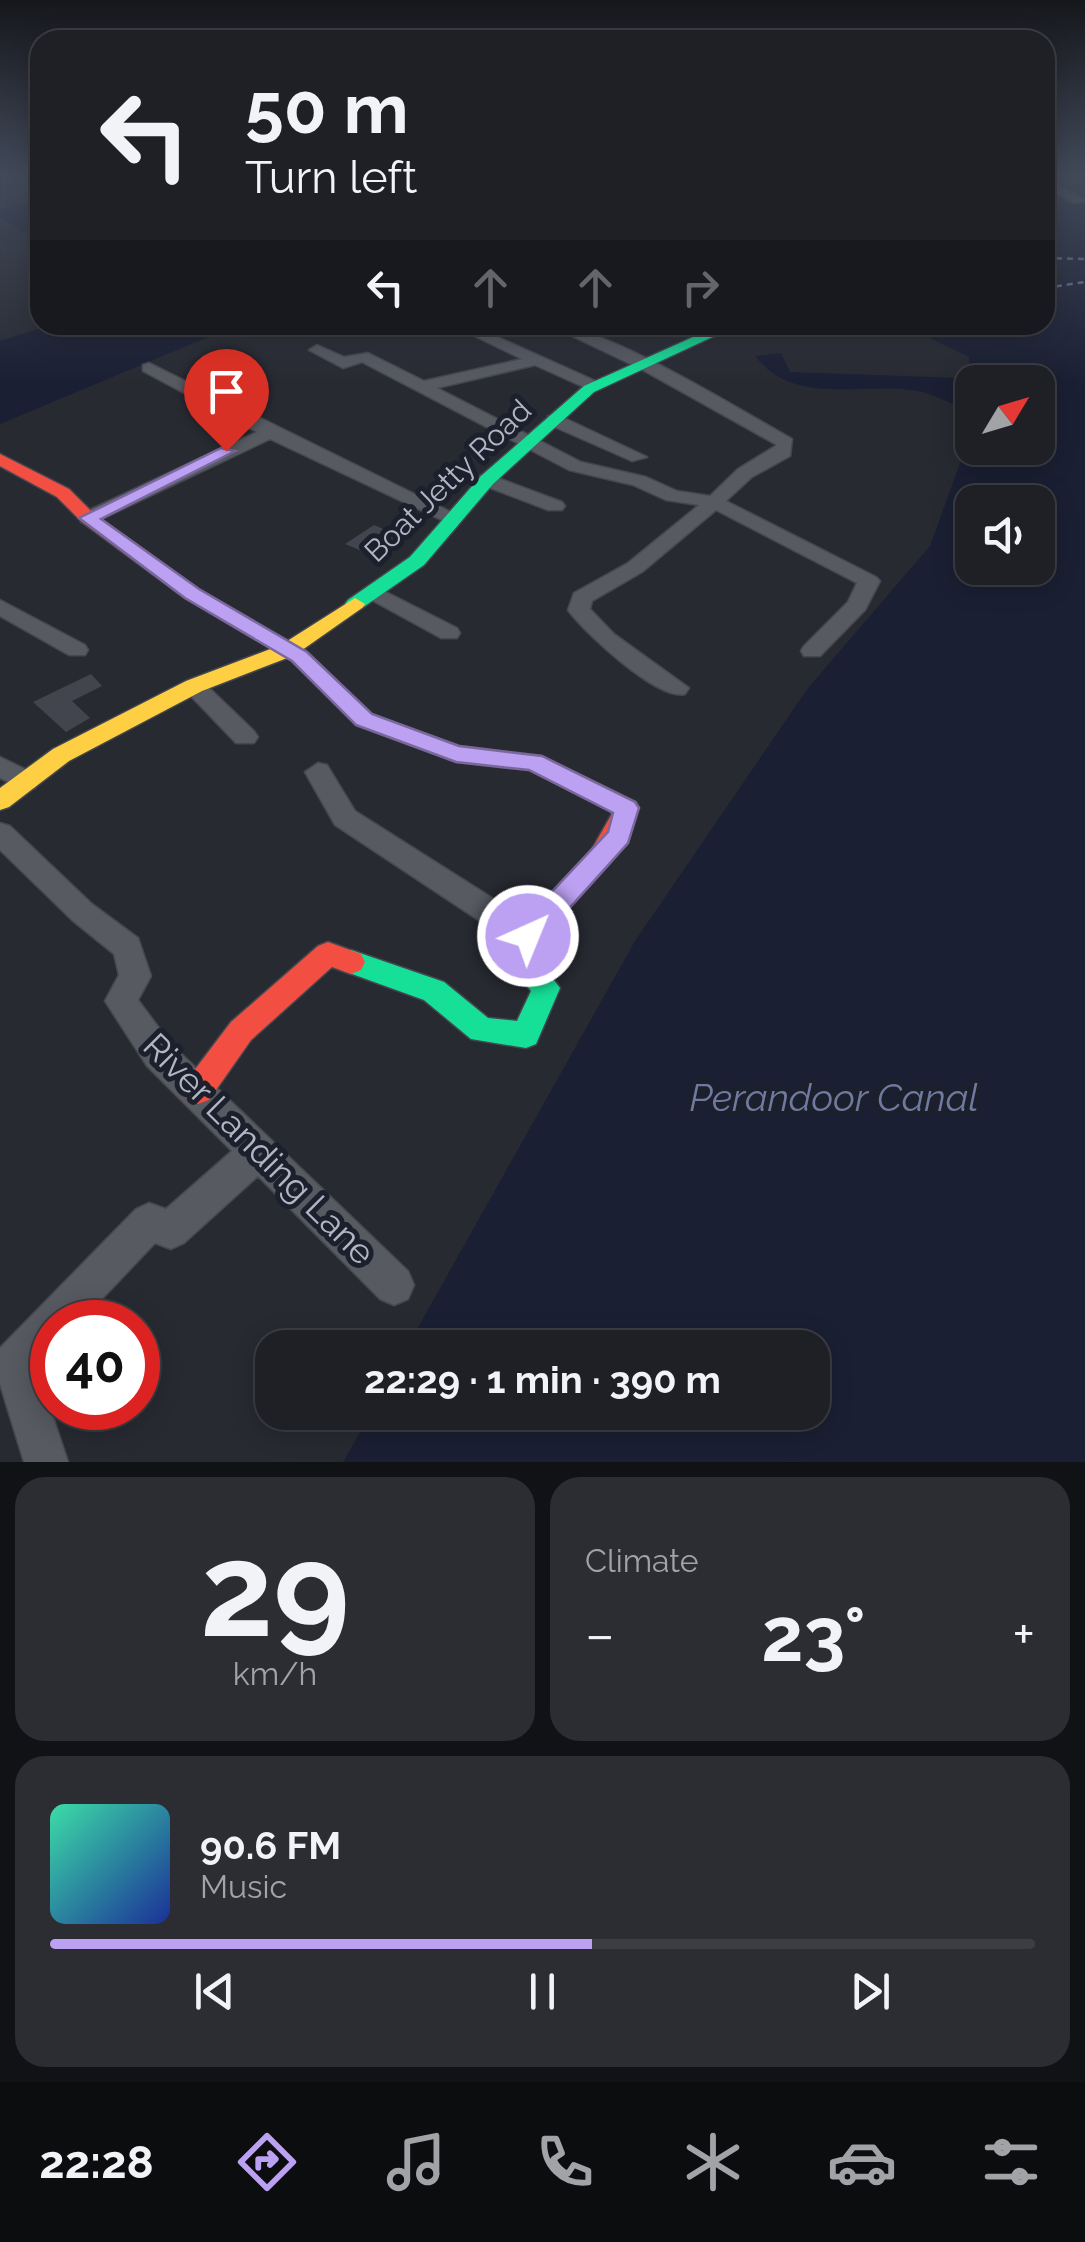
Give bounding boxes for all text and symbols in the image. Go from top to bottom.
text: 50 m [245,67,409,149]
icon: left [80,70,210,200]
text: Turn left [245,151,417,204]
icon: left [358,260,413,315]
icon: ahead [463,260,518,315]
icon: ahead [568,260,623,315]
icon: right [673,260,728,315]
pin [184,349,269,452]
icon: arrive [199,364,254,419]
north arrow [955,365,1055,465]
map controls [955,365,1055,585]
street label: Boat Jetty Road [357,392,538,569]
button: sound [955,485,1055,585]
position arrow [476,884,580,988]
street label: River Landing Lane [135,1025,383,1273]
water label: Perandoor Canal [689,1075,979,1120]
speed limit sign: 40 [30,1300,160,1430]
text: 22:29 · 1 min · 390 m [364,1357,721,1402]
text: 29 [200,1514,350,1666]
text: Climate [585,1542,699,1579]
text: 23° [761,1590,866,1679]
text: − [585,1602,615,1667]
text: + [1012,1602,1035,1667]
text: km/h [233,1655,317,1692]
text: 90.6 FM [200,1823,341,1868]
text: Music [200,1868,287,1905]
icon: previous [187,1964,242,2019]
icon: pause [515,1964,570,2019]
icon: next [843,1964,898,2019]
icon: directions [232,2127,302,2197]
icon: music [381,2127,451,2197]
icon: phone [530,2127,600,2197]
icon: climate [678,2127,748,2197]
icon: car [827,2127,897,2197]
icon: filters [976,2127,1046,2197]
text: 22:28 [39,2136,154,2189]

